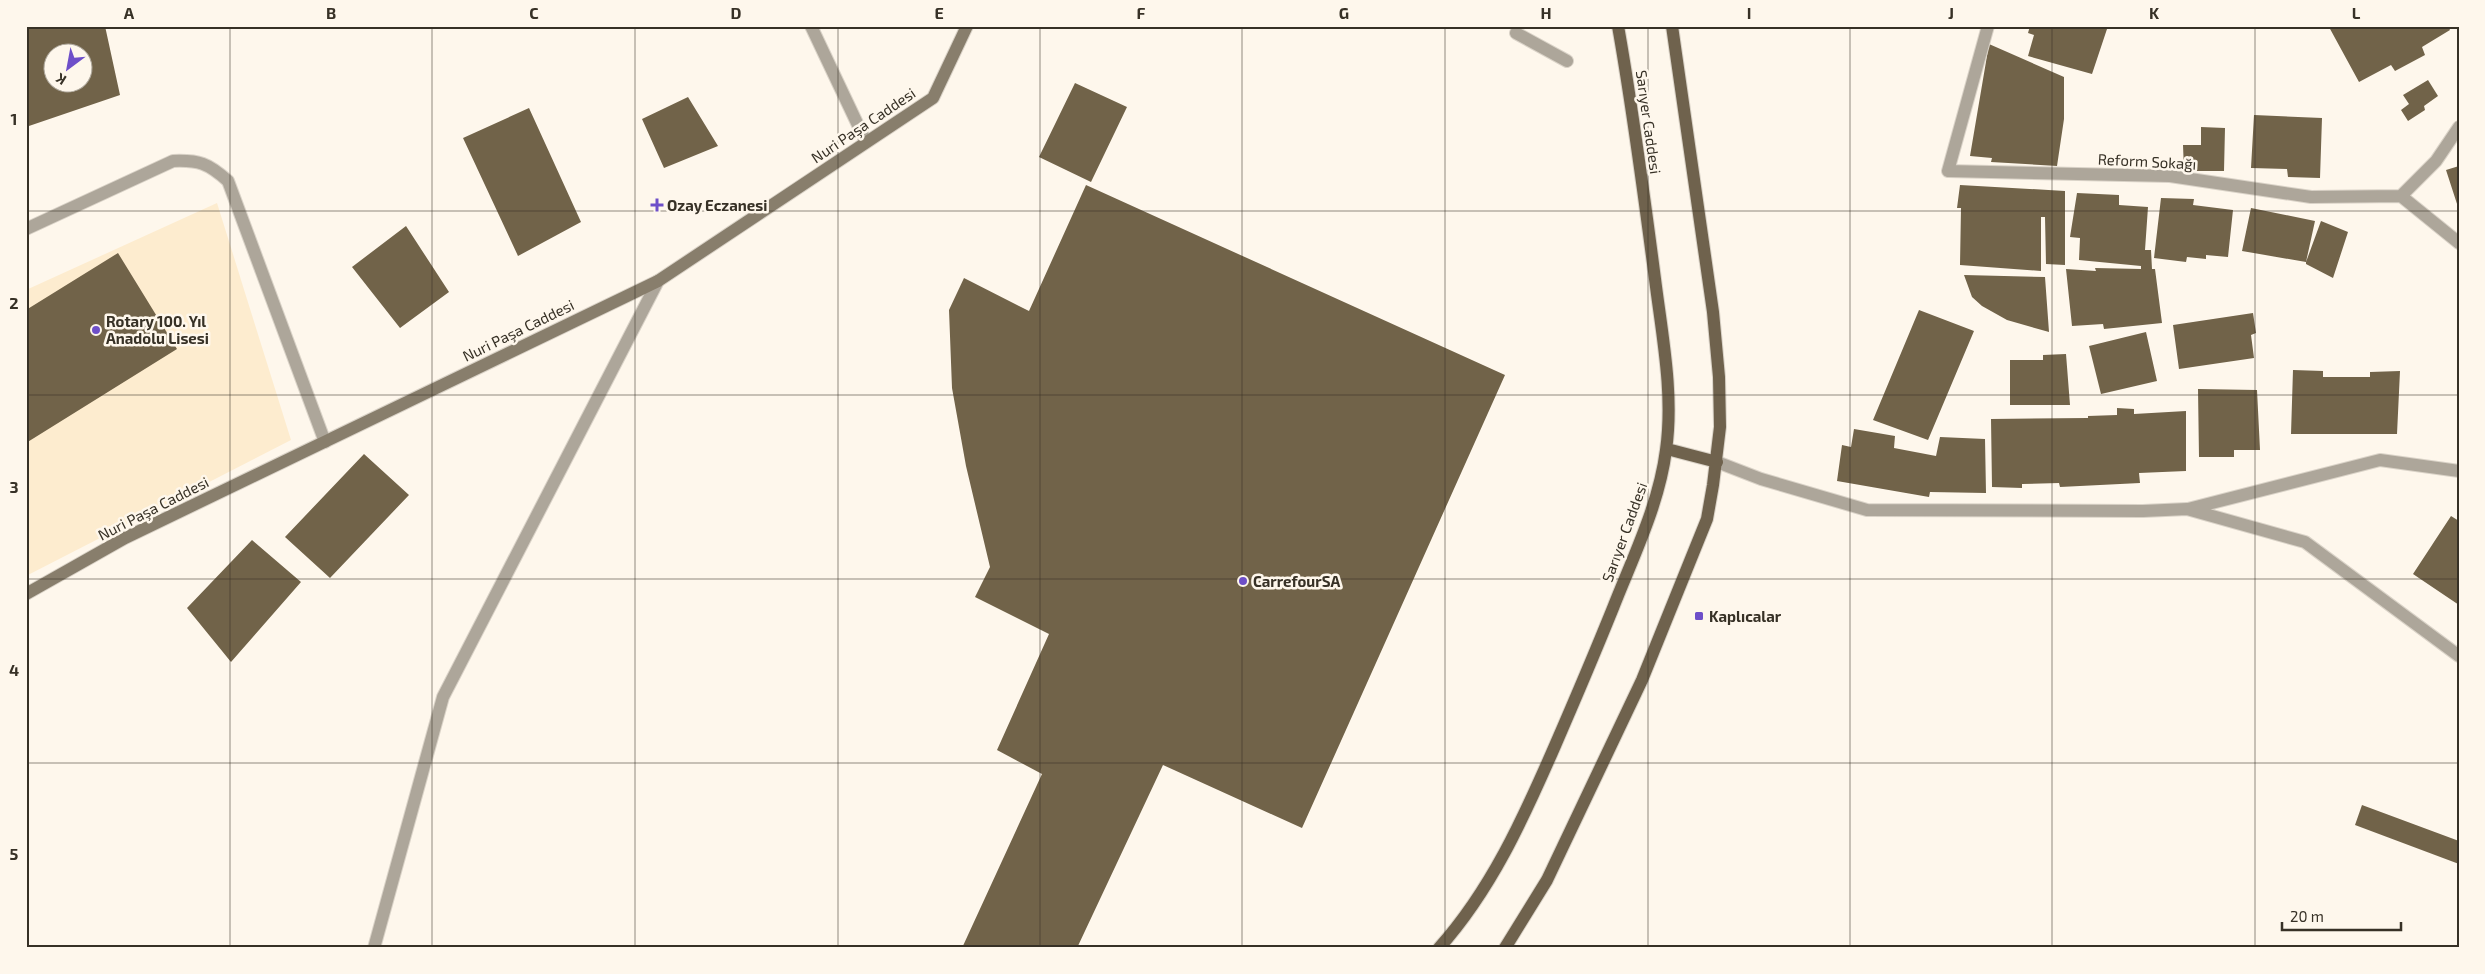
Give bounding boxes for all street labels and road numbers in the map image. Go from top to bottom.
street label: Sarıyer Caddesi [1633,69,1665,175]
street label: Nuri Paşa Caddesi [807,83,919,167]
street label: Reform Sokağı [2097,149,2197,173]
street label: Nuri Paşa Caddesi [459,295,577,366]
street label: Nuri Paşa Caddesi [95,472,212,545]
street label: Sarıyer Caddesi [1598,480,1650,584]

